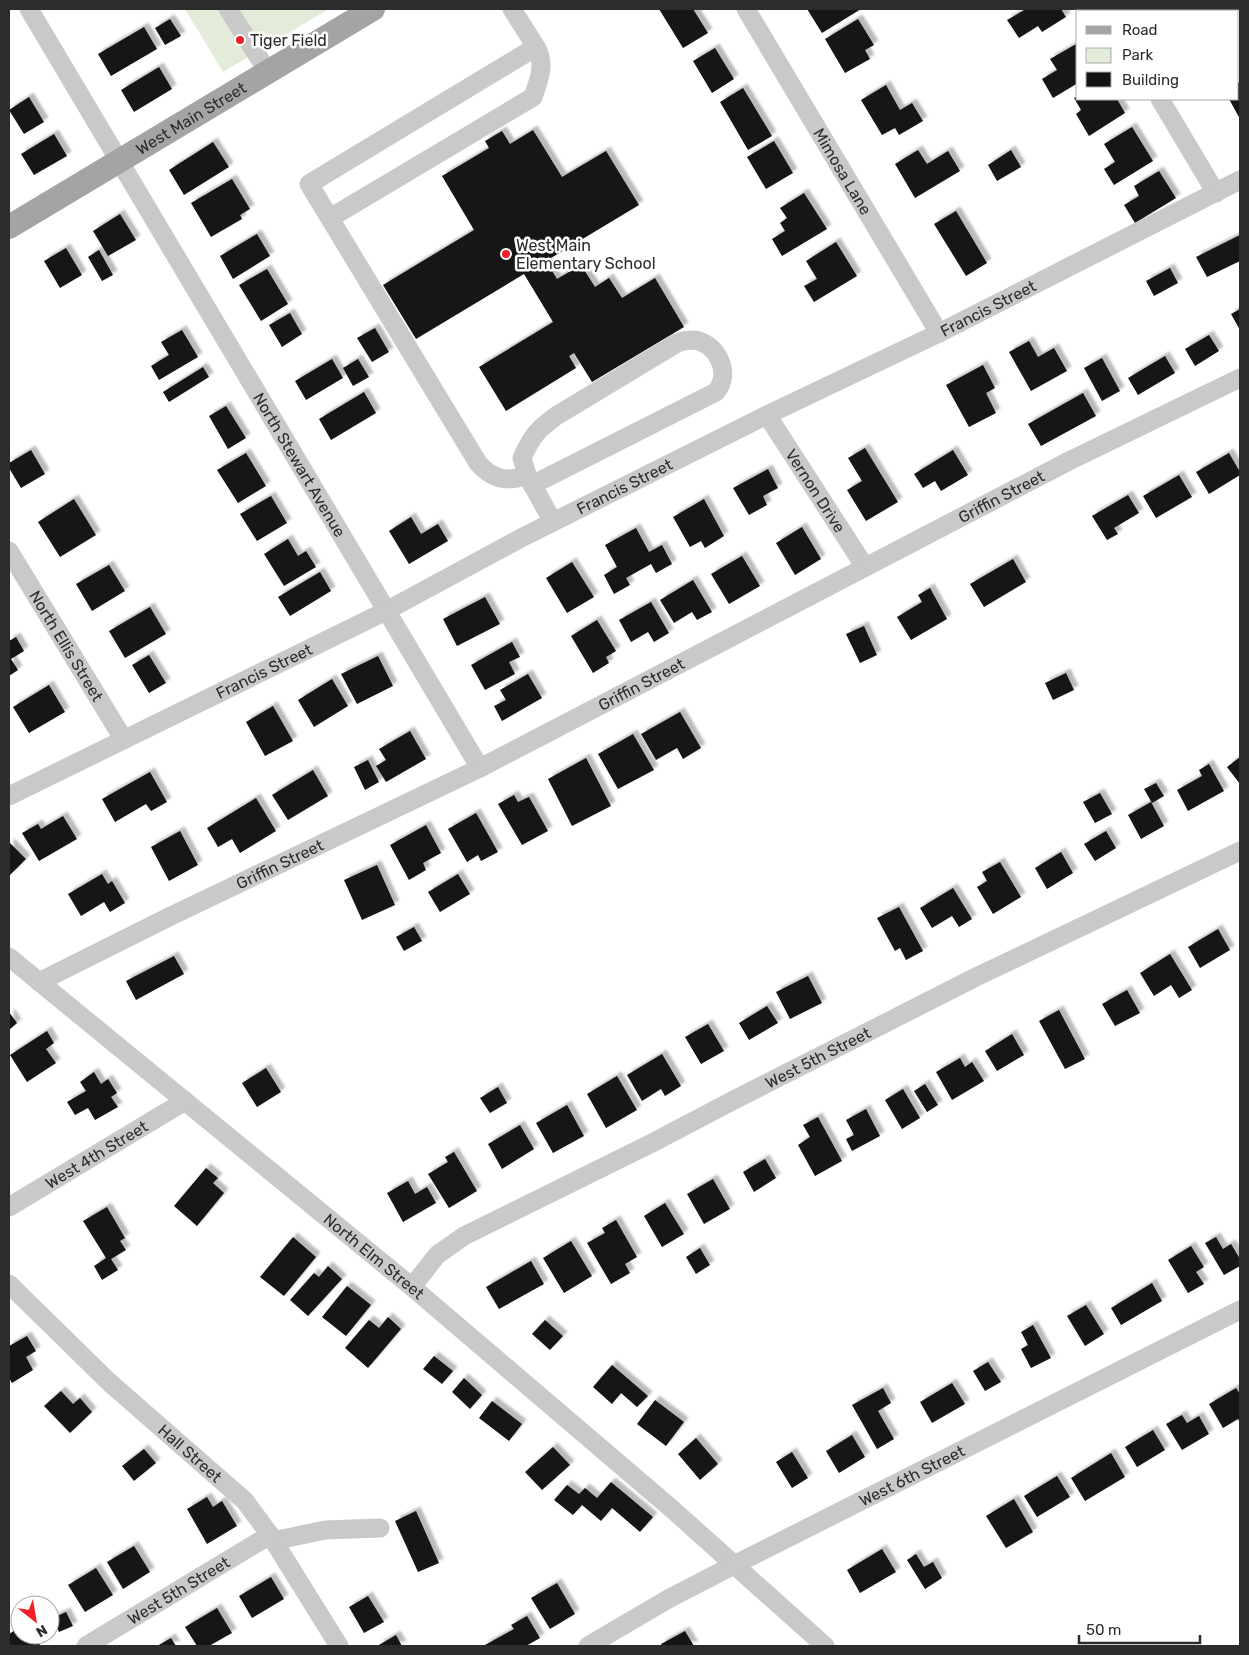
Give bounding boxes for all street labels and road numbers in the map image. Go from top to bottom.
street label: West Main Street [132,78,249,158]
street label: Mimosa Lane [810,125,876,218]
street label: Francis Street [937,276,1039,340]
street label: North Stewart Avenue [250,389,350,540]
street label: Vernon Drive [782,445,850,536]
street label: Francis Street [573,454,675,518]
street label: Griffin Street [955,466,1048,527]
street label: North Ellis Street [26,587,108,705]
street label: Francis Street [213,639,315,702]
street label: Griffin Street [595,654,688,714]
street label: Griffin Street [233,835,326,893]
street label: West 5th Street [762,1023,874,1092]
street label: West 4th Street [42,1116,151,1192]
street label: North Elm Street [320,1209,428,1303]
street label: Hall Street [155,1420,226,1486]
street label: West 6th Street [856,1441,968,1510]
street label: West 5th Street [124,1552,233,1628]

